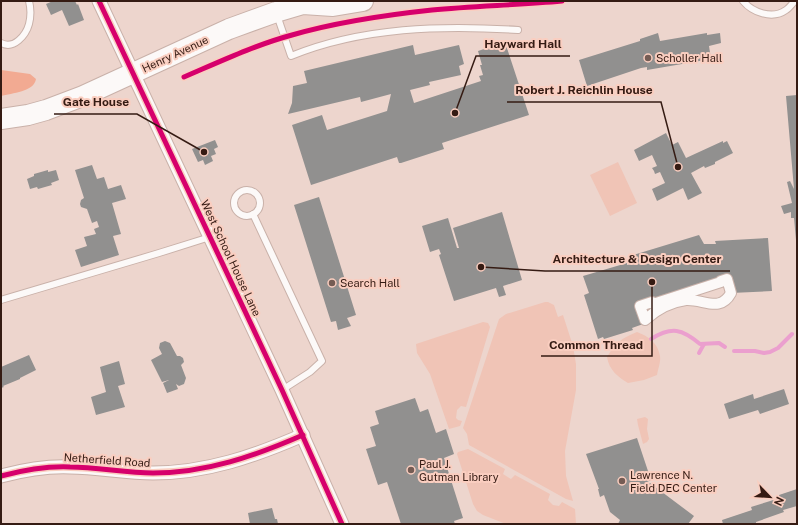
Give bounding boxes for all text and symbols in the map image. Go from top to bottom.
callout: Hayward Hall [476,32,570,56]
street label: Henry Avenue [140,33,210,75]
text: Hayward Hall [484,37,562,51]
place label: Scholler Hall [656,52,722,64]
marker: Scholler Hall [643,53,653,63]
callout: Robert J. Reichlin House [507,78,661,102]
text: Robert J. Reichlin House [515,83,653,97]
callout: Gate House [54,90,137,114]
text: Gate House [63,95,129,109]
street label: West School House Lane [199,198,263,318]
callout: Architecture & Design Center [545,247,730,271]
text: Architecture & Design Center [553,252,721,266]
place label: Search Hall [340,277,400,289]
marker: Search Hall [327,278,337,288]
callout: Common Thread [541,332,652,356]
text: Common Thread [549,338,643,352]
street label: Netherfield Road [63,451,151,469]
place label: Paul J. Gutman Library [419,458,499,483]
marker: Paul J. Gutman Library [406,465,416,475]
place label: Lawrence N. Field DEC Center [630,469,717,494]
marker: Lawrence N. Field DEC Center [617,476,627,486]
north arrow [750,477,790,517]
text: N [772,495,786,508]

